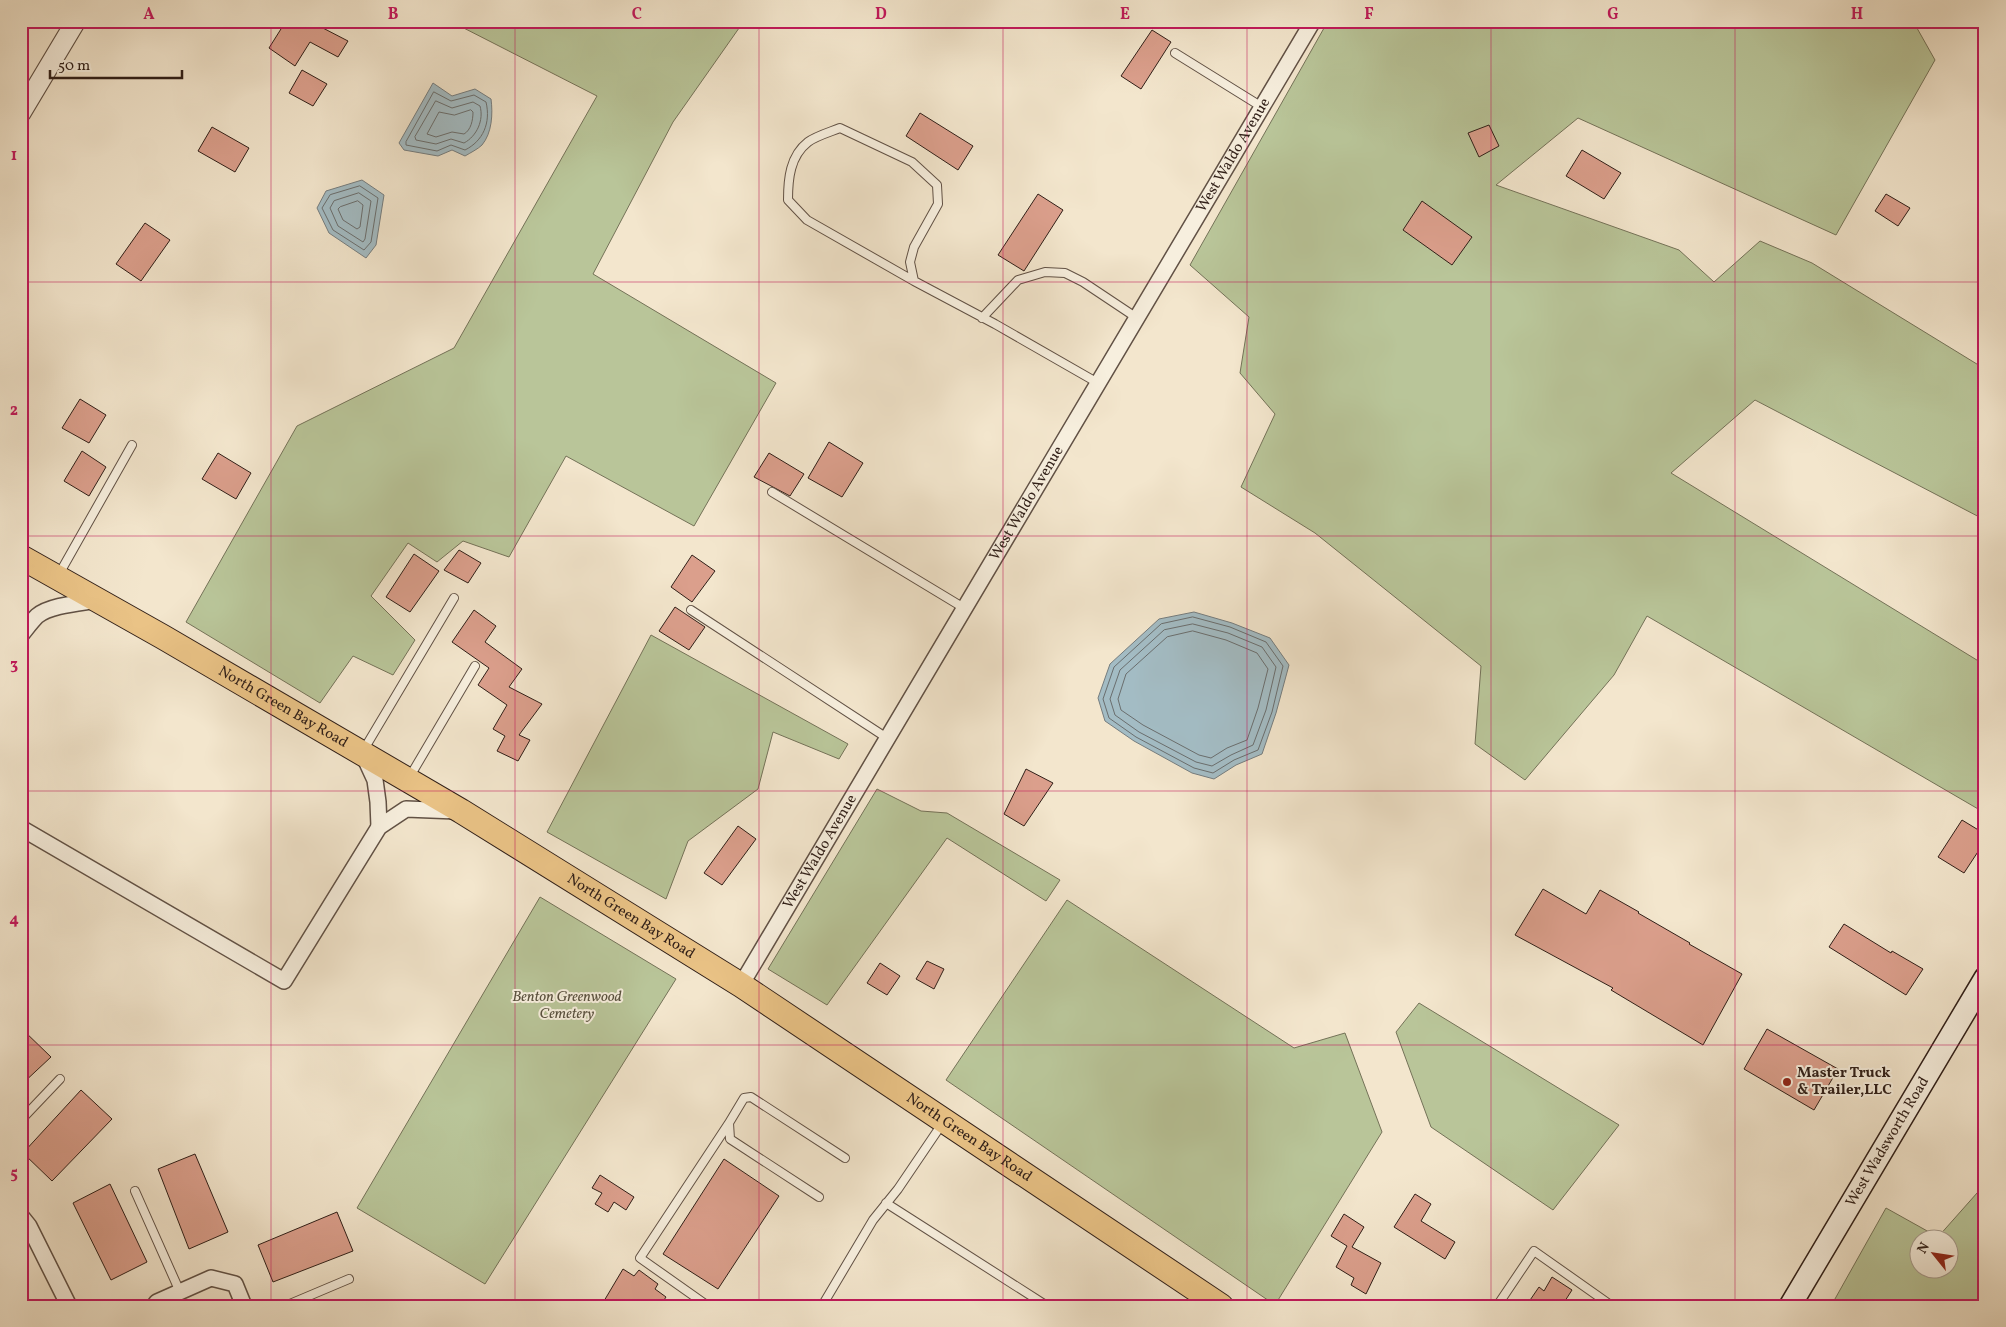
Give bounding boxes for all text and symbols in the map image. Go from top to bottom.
text: A [143,4,155,26]
text: B [388,4,399,26]
text: C [632,4,642,26]
text: D [875,4,887,26]
text: E [1120,4,1130,26]
text: F [1364,4,1374,26]
text: G [1607,4,1619,26]
text: H [1851,4,1863,26]
scale bar [50,48,182,80]
text: 50 m [58,56,90,77]
street label: West Waldo Avenue [1191,94,1276,216]
text: 1 [11,145,17,167]
text: 2 [10,400,18,422]
street label: West Waldo Avenue [985,442,1069,565]
text: 3 [10,654,18,676]
street label: North Green Bay Road [214,661,352,753]
street label: West Waldo Avenue [778,791,862,913]
street label: North Green Bay Road [563,869,699,964]
text: 4 [9,909,19,931]
park label: Benton Greenwood Cemetery [512,987,622,1025]
place label: Master Truck & Trailer,LLC [1797,1063,1892,1101]
street label: West Wadsworth Road [1841,1073,1934,1211]
marker: Master Truck & Trailer,LLC [1781,1076,1793,1088]
street label: North Green Bay Road [902,1088,1036,1187]
text: 5 [10,1163,18,1185]
north arrow [1908,1230,1958,1280]
text: N [1913,1239,1935,1257]

